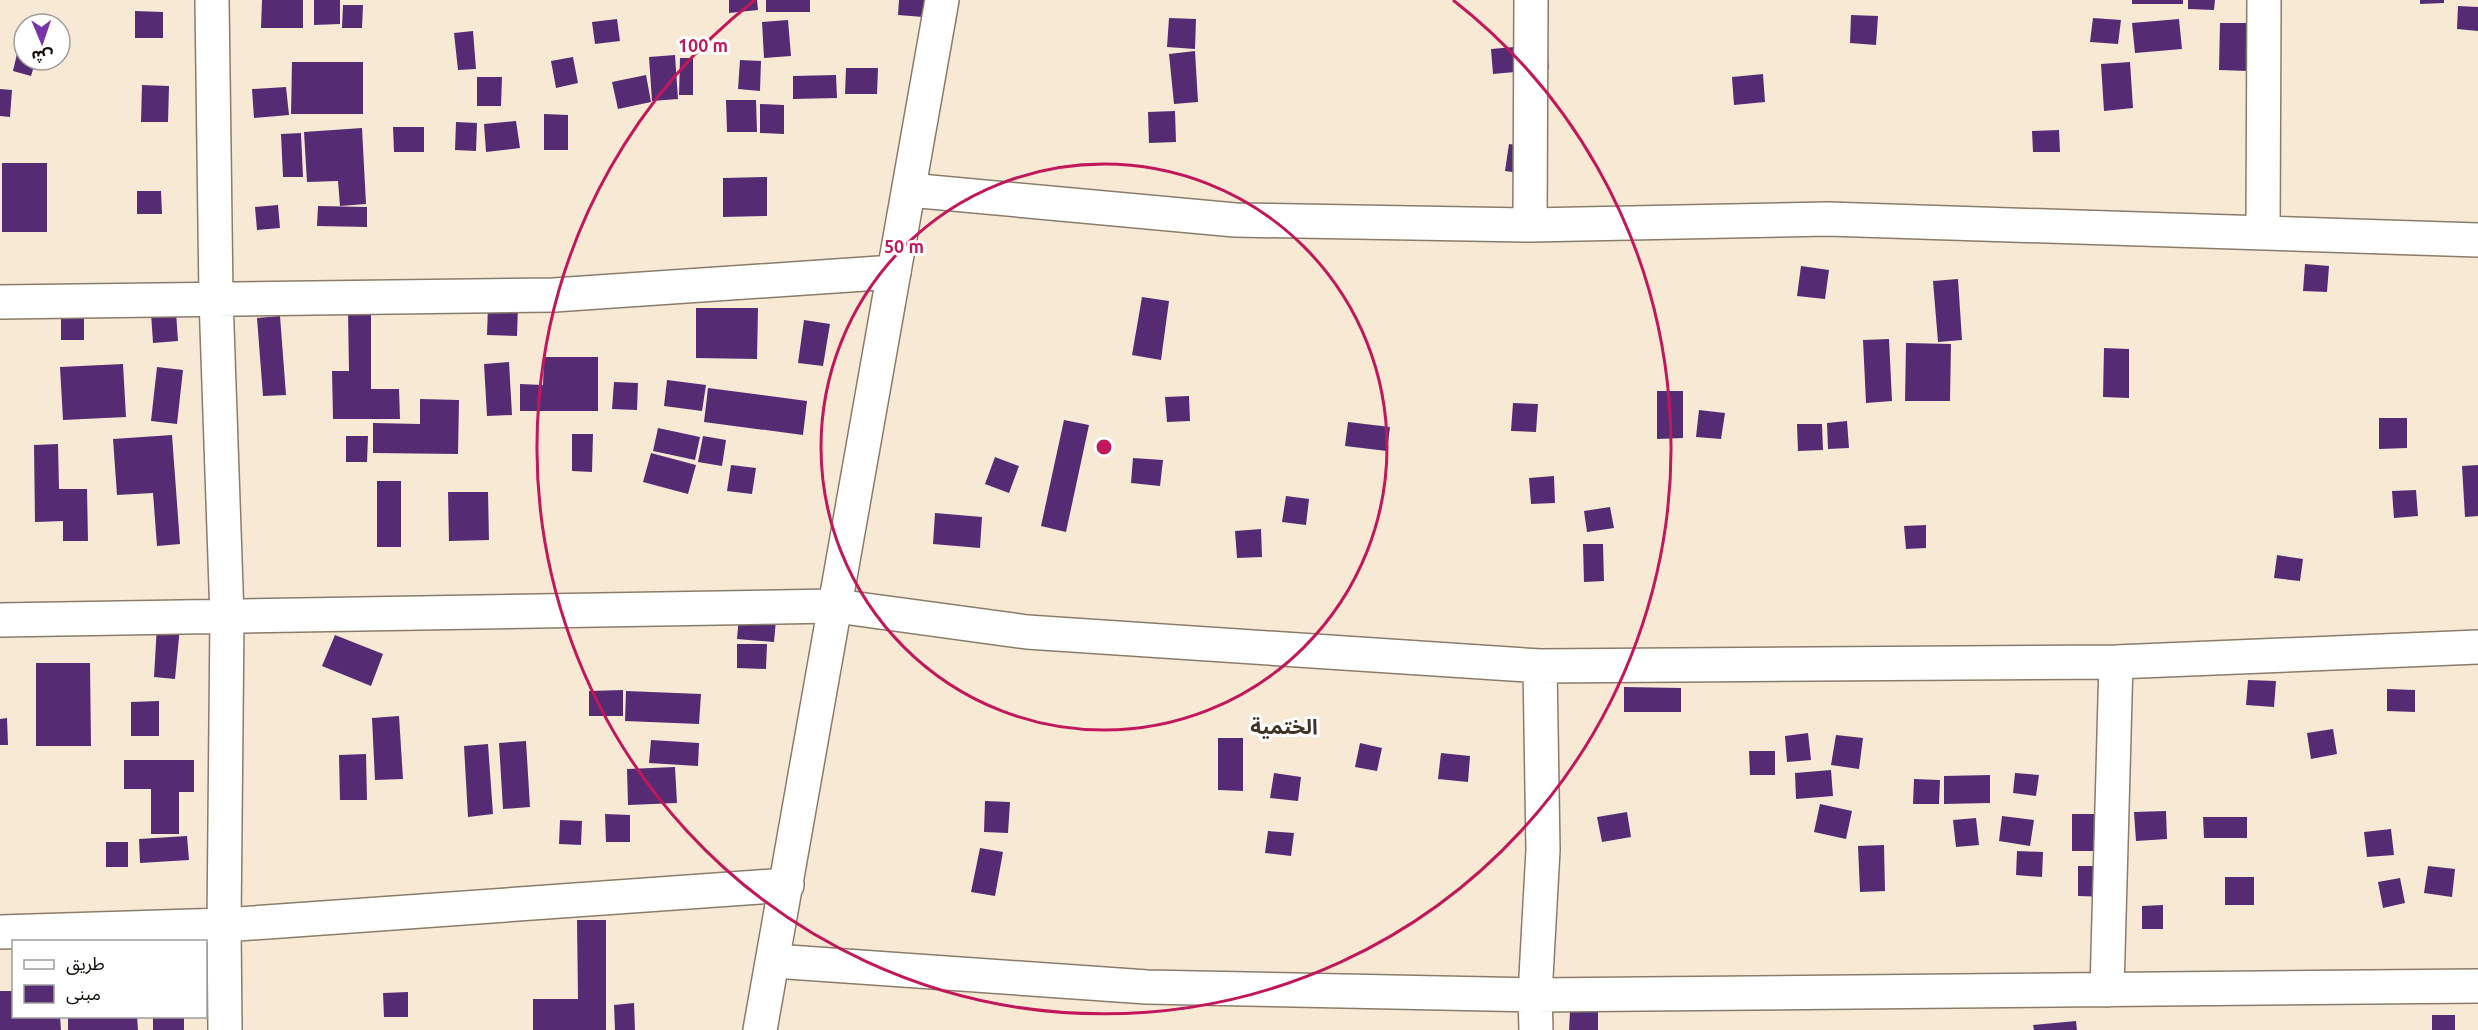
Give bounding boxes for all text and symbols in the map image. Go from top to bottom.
north arrow [12,12,72,72]
text: 100 m [678,35,728,55]
text: ش [31,47,54,66]
text: 50 m [884,236,924,256]
centre of rings [1094,437,1114,457]
district label: الختمية [1250,714,1318,739]
legend [12,940,207,1018]
text: طريق [66,953,105,975]
text: مبنى [66,983,101,1005]

